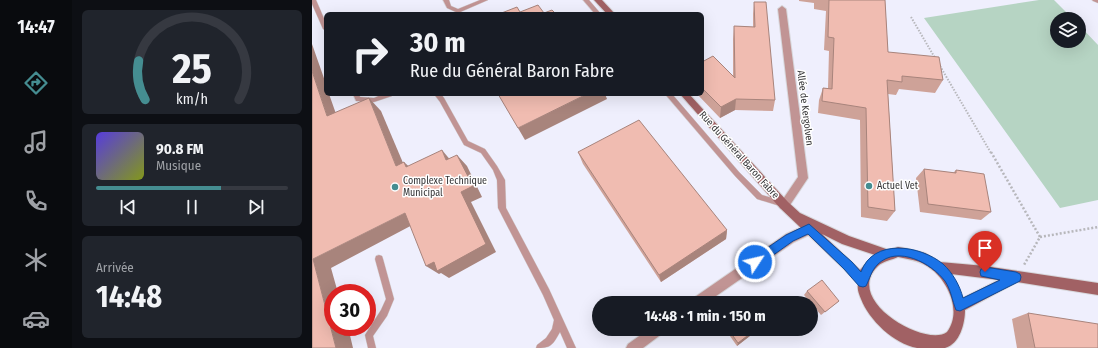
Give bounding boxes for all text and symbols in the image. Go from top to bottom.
map controls [1050,12,1086,48]
button: layers [1050,12,1086,48]
text: 14:47 [17,16,55,38]
text: 30 m [410,26,466,59]
icon: right [344,28,396,80]
text: 25 [171,44,212,94]
text: Rue du Général Baron Fabre [410,60,614,82]
icon: directions [22,69,50,97]
street label: Allée de Kergolven [794,70,816,146]
text: km/h [176,91,208,108]
street label: Rue du Général Baron Fabre [697,109,781,201]
icon: music [22,128,50,156]
text: 90.8 FM [156,140,203,158]
text: Musique [156,158,201,173]
place label: Complexe Technique Municipal [403,175,487,199]
place label: Actuel Vet [877,180,919,192]
marker: Actuel Vet [864,181,874,191]
marker: Complexe Technique Municipal [390,182,400,192]
icon: phone [22,187,50,215]
icon: previous [117,196,139,218]
icon: pause [181,196,203,218]
icon: next [245,196,267,218]
pin [968,231,1002,272]
icon: arrive [974,237,996,259]
position arrow [734,241,776,283]
icon: climate [22,246,50,274]
text: Arrivée [96,260,134,275]
text: 14:48 [96,279,162,315]
speed limit sign: 30 [324,284,376,336]
icon: car [22,305,50,333]
text: 14:48 · 1 min · 150 m [644,307,766,325]

